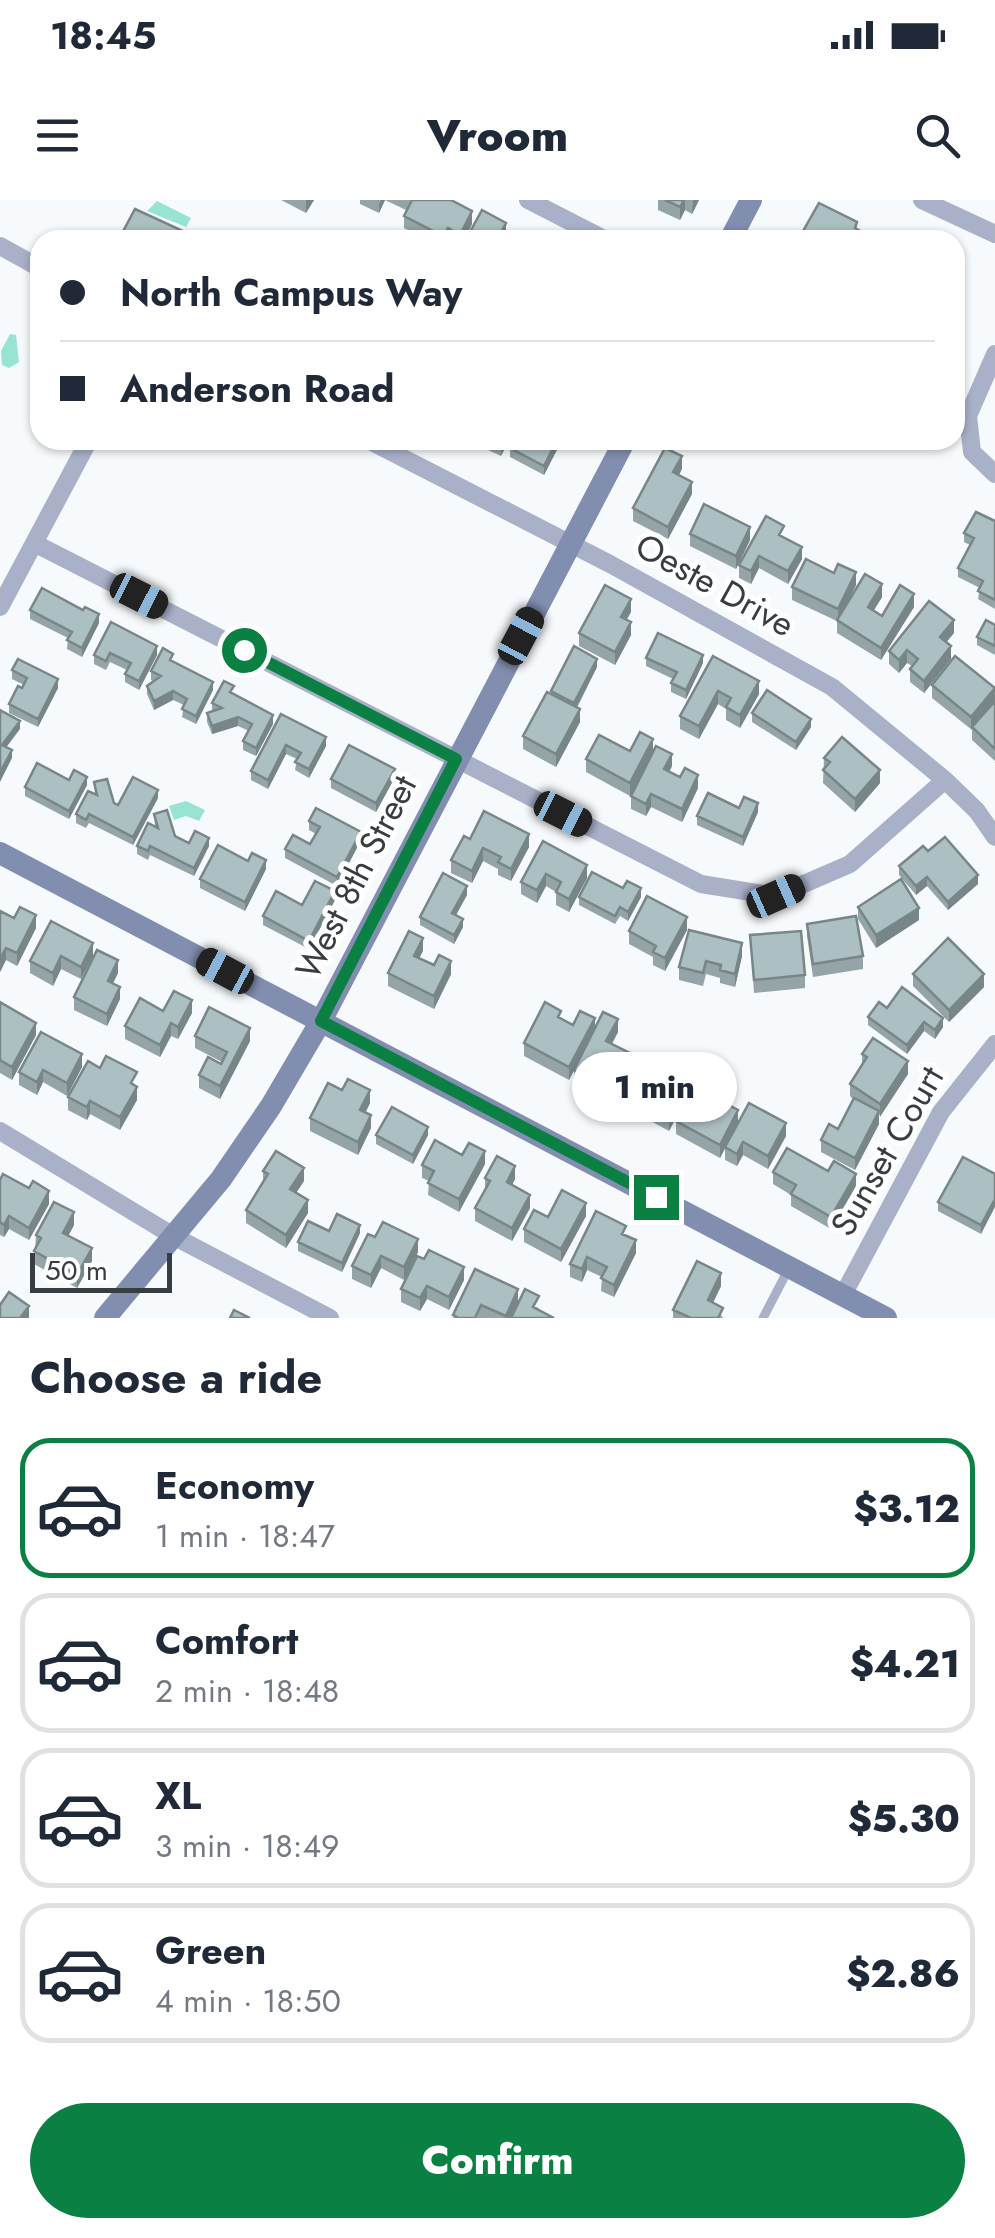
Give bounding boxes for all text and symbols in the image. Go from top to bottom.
text: 18:45 [50,8,156,63]
text: Vroom [427,103,568,168]
icon: menu [30,108,85,163]
icon: search [910,108,965,163]
text: North Campus Way [120,265,462,320]
text: Anderson Road [120,361,395,416]
street label: Oeste Drive [627,521,803,649]
car [105,569,173,623]
car [494,602,548,670]
route start [222,628,267,673]
street label: West 8th Street [283,766,429,988]
car [529,787,597,841]
car [742,870,810,922]
car [191,944,259,998]
callout: 1 min [574,1052,738,1122]
street label: Sunset Court [818,1056,956,1245]
text: 1 min [614,1064,695,1110]
route end [634,1175,679,1220]
scale bar [30,1248,172,1292]
text: 50 m [45,1250,108,1291]
text: Choose a ride [30,1345,322,1410]
text: Economy [155,1458,314,1513]
icon: car [35,1463,125,1553]
text: $3.12 [854,1481,960,1536]
text: 1 min · 18:47 [155,1513,335,1559]
text: Comfort [155,1613,298,1668]
icon: car [35,1618,125,1708]
text: $4.21 [850,1636,960,1691]
text: 2 min · 18:48 [155,1668,339,1714]
text: XL [155,1768,201,1823]
icon: car [35,1773,125,1863]
text: $5.30 [848,1791,960,1846]
text: 3 min · 18:49 [155,1823,340,1869]
text: Green [155,1923,266,1978]
icon: car [35,1928,125,2018]
text: $2.86 [846,1946,960,2001]
text: 4 min · 18:50 [155,1978,341,2024]
button: Confirm [30,2103,965,2218]

